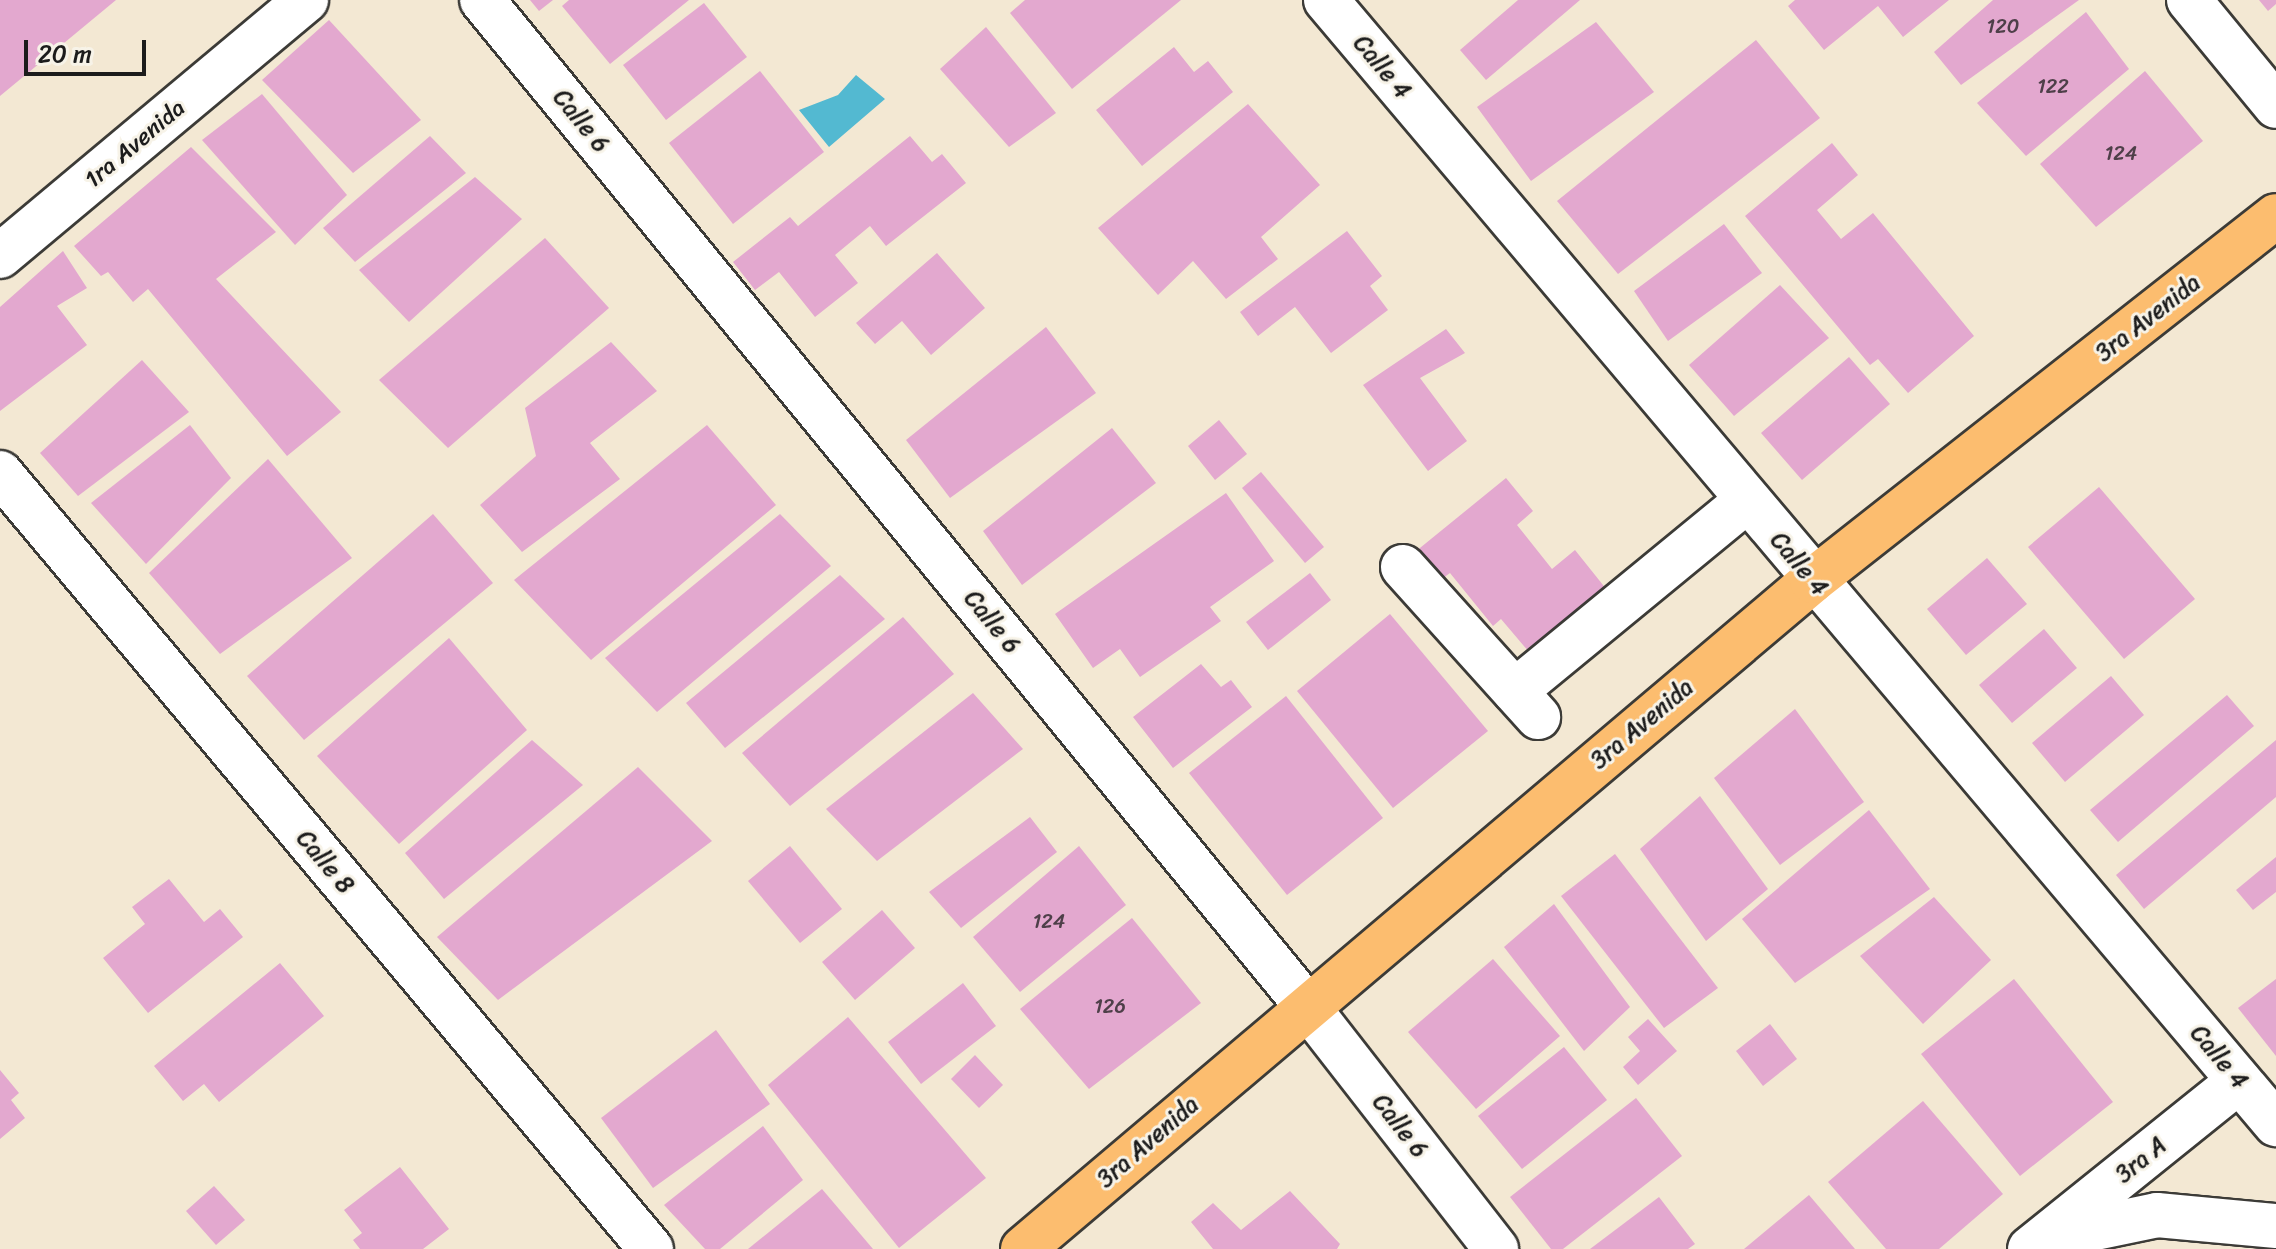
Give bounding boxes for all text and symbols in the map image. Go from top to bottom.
house number: 120 [1987,14,2019,38]
scale bar [28,24,150,74]
street label: Calle 4 [1347,29,1417,105]
text: 20 m [38,33,92,75]
house number: 122 [2037,74,2069,98]
street label: Calle 6 [547,84,615,158]
street label: 1ra Avenida [79,94,191,194]
house number: 124 [2105,141,2137,165]
street label: 3ra Avenida [2090,268,2206,368]
street label: Calle 4 [1764,526,1834,602]
street label: Calle 6 [958,585,1026,659]
street label: 3ra Avenida [1585,673,1699,775]
street label: Calle 8 [290,824,360,900]
house number: 124 [1033,909,1065,933]
house number: 126 [1094,994,1126,1018]
street label: Calle 4 [2184,1019,2254,1095]
street label: Calle 6 [1366,1088,1434,1164]
street label: 3ra Avenida [1091,1090,1205,1194]
street label: 3ra A [2110,1131,2172,1189]

